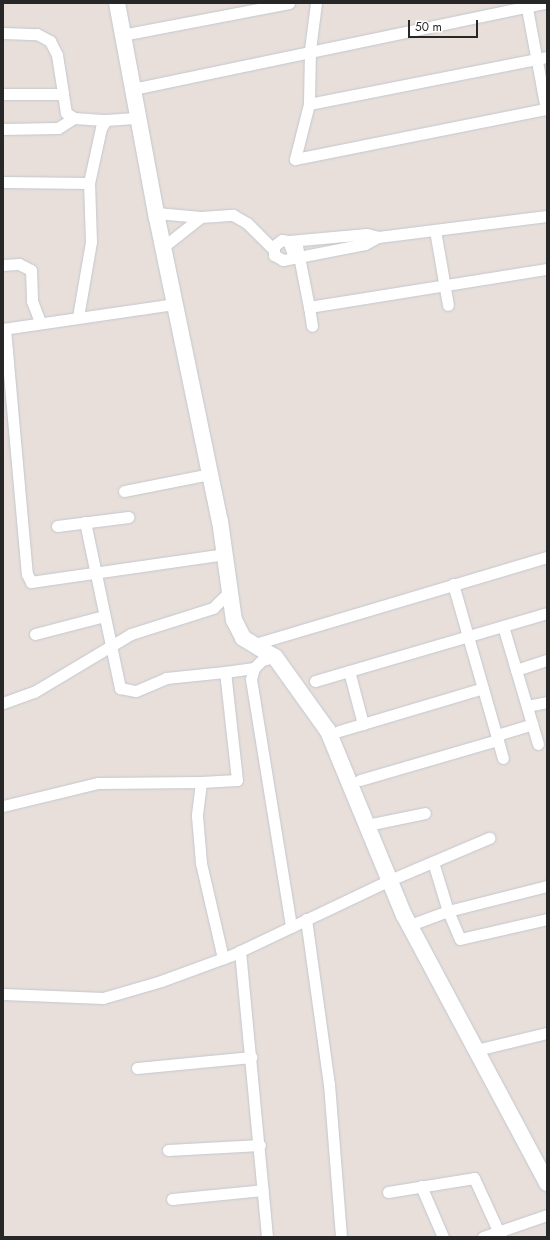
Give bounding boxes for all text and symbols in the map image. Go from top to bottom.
scale bar [410,12,480,38]
text: 50 m [415,18,442,36]

